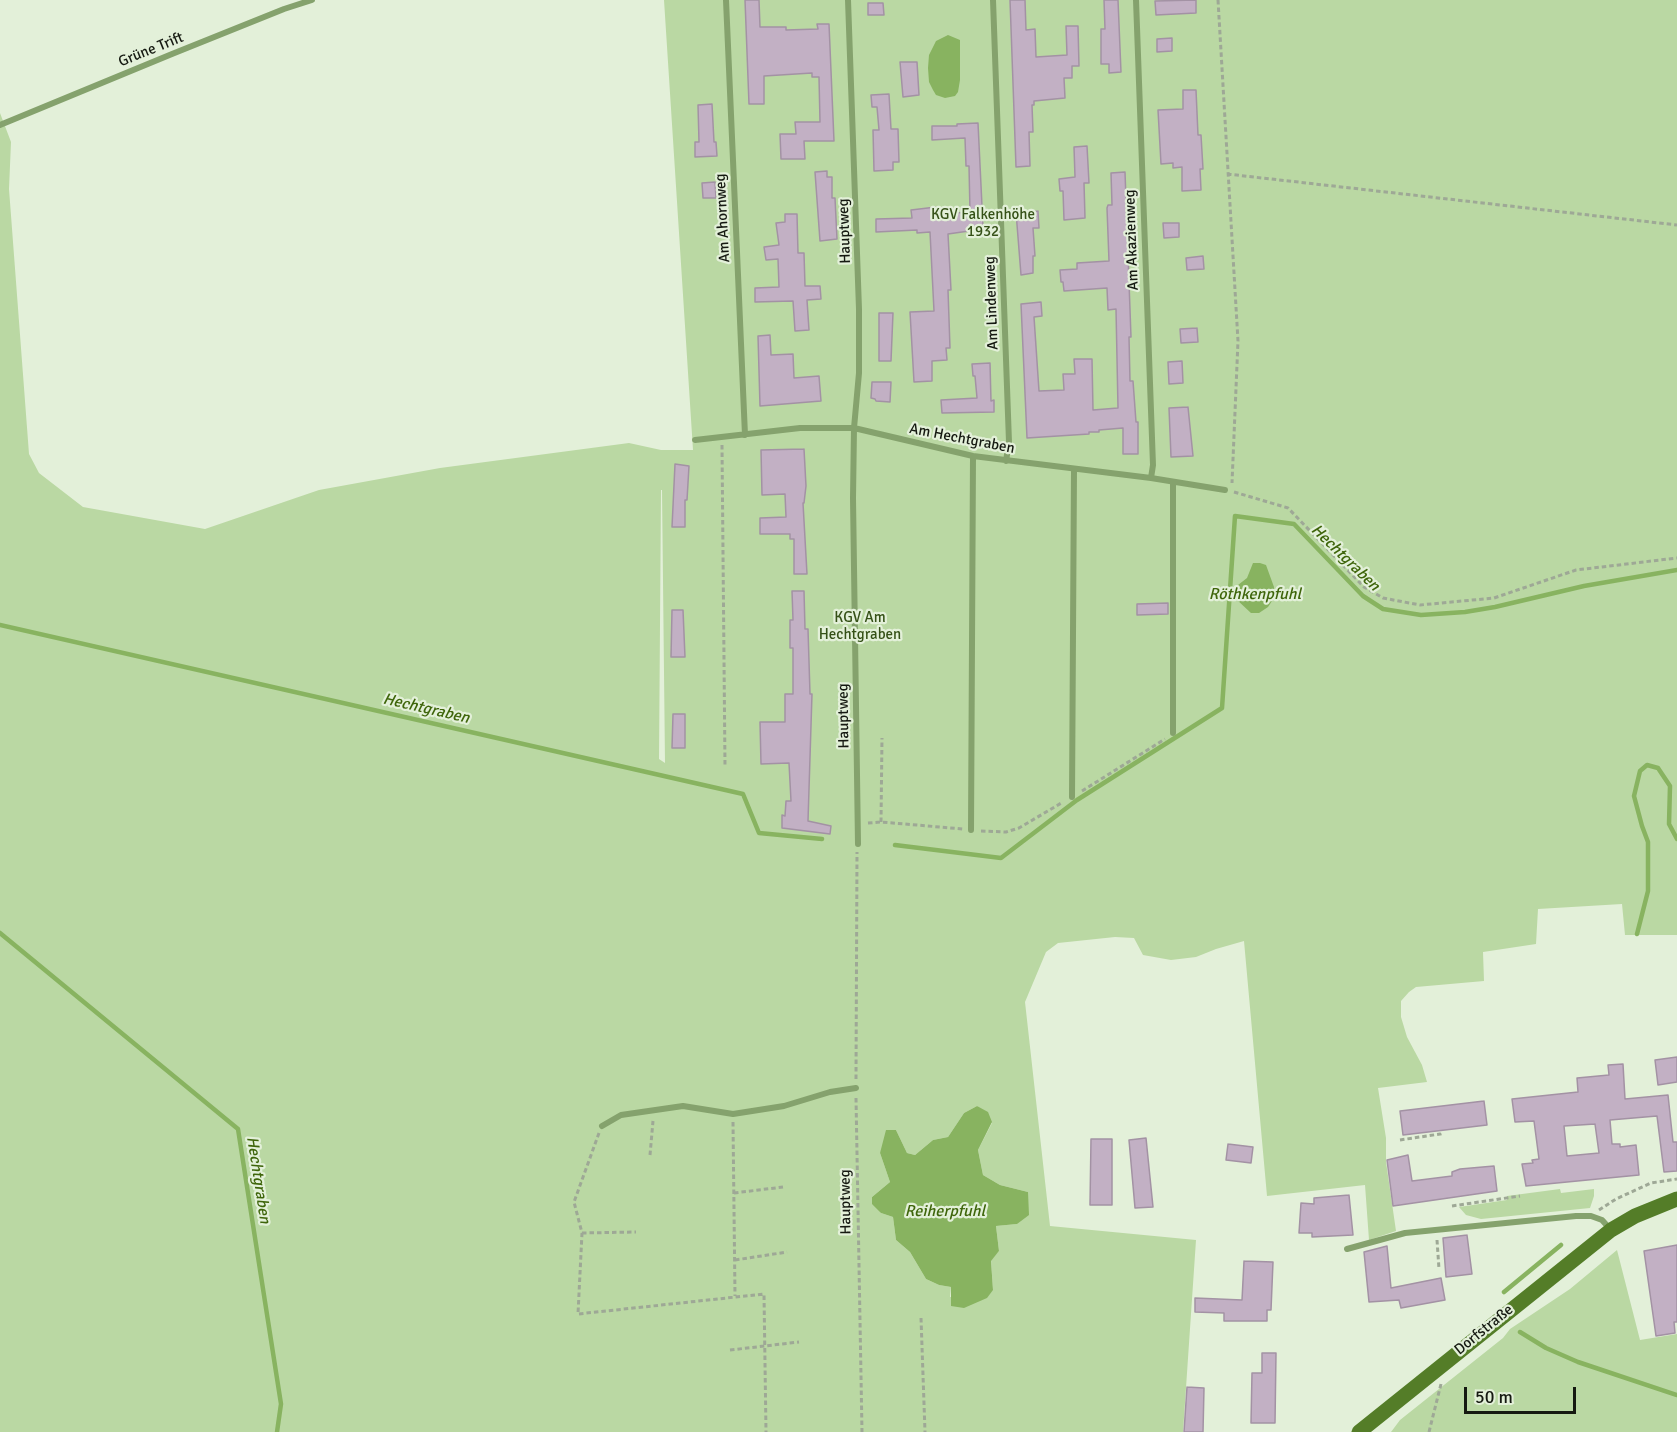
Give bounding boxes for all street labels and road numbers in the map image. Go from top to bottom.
street label: Grüne Trift [116,29,186,71]
street label: Am Ahornweg [712,173,734,263]
street label: Am Akazienweg [1121,189,1143,291]
street label: Hauptweg [835,198,855,264]
street label: Am Lindenweg [981,256,1003,350]
street label: Am Hechtgraben [908,420,1016,458]
street label: Hauptweg [834,683,854,749]
street label: Hauptweg [836,1169,856,1235]
street label: Dorfstraße [1451,1301,1517,1359]

